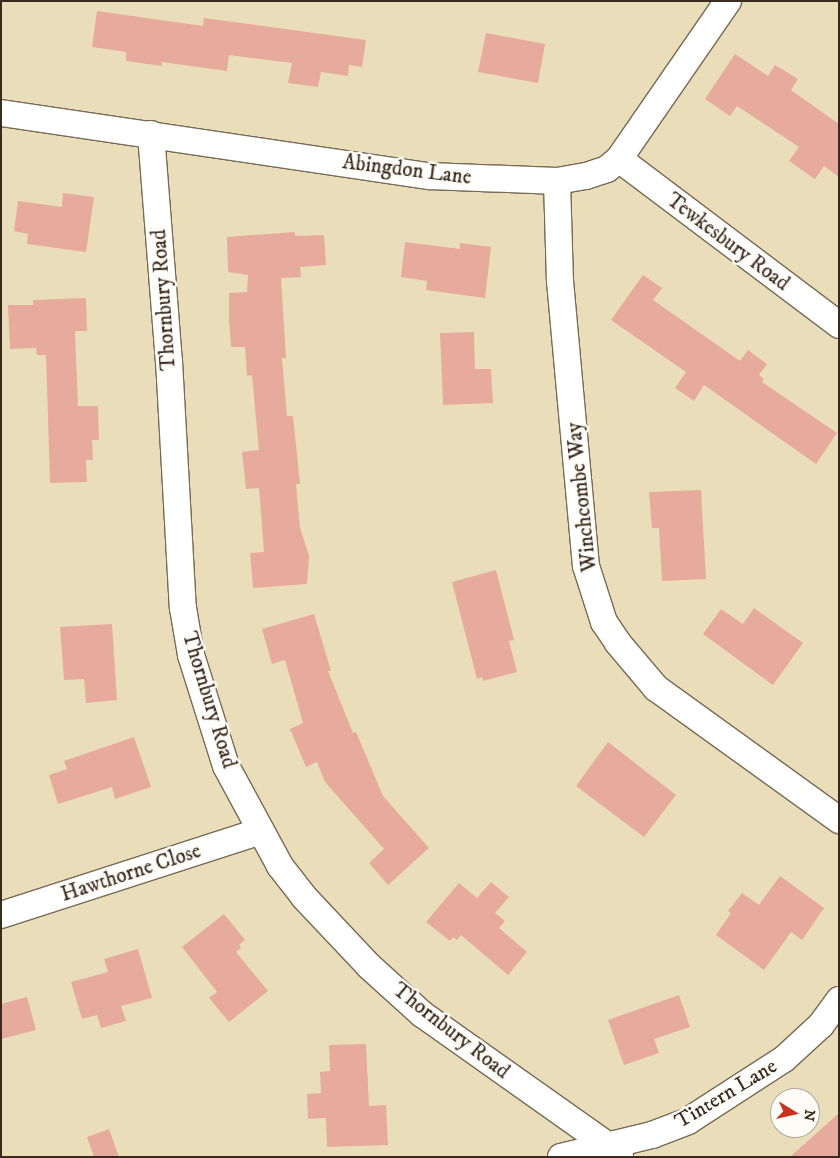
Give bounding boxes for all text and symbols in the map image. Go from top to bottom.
street label: Abingdon Lane [341,150,473,190]
street label: Tewkesbury Road [662,188,794,296]
street label: Thornbury Road [146,229,182,371]
street label: Winchcombe Way [562,421,602,573]
street label: Thornbury Road [176,629,242,771]
street label: Hawthorne Close [58,839,204,907]
street label: Thornbury Road [387,978,515,1084]
street label: Tintern Lane [670,1054,782,1134]
north arrow [770,1088,820,1138]
text: N [799,1108,819,1122]

